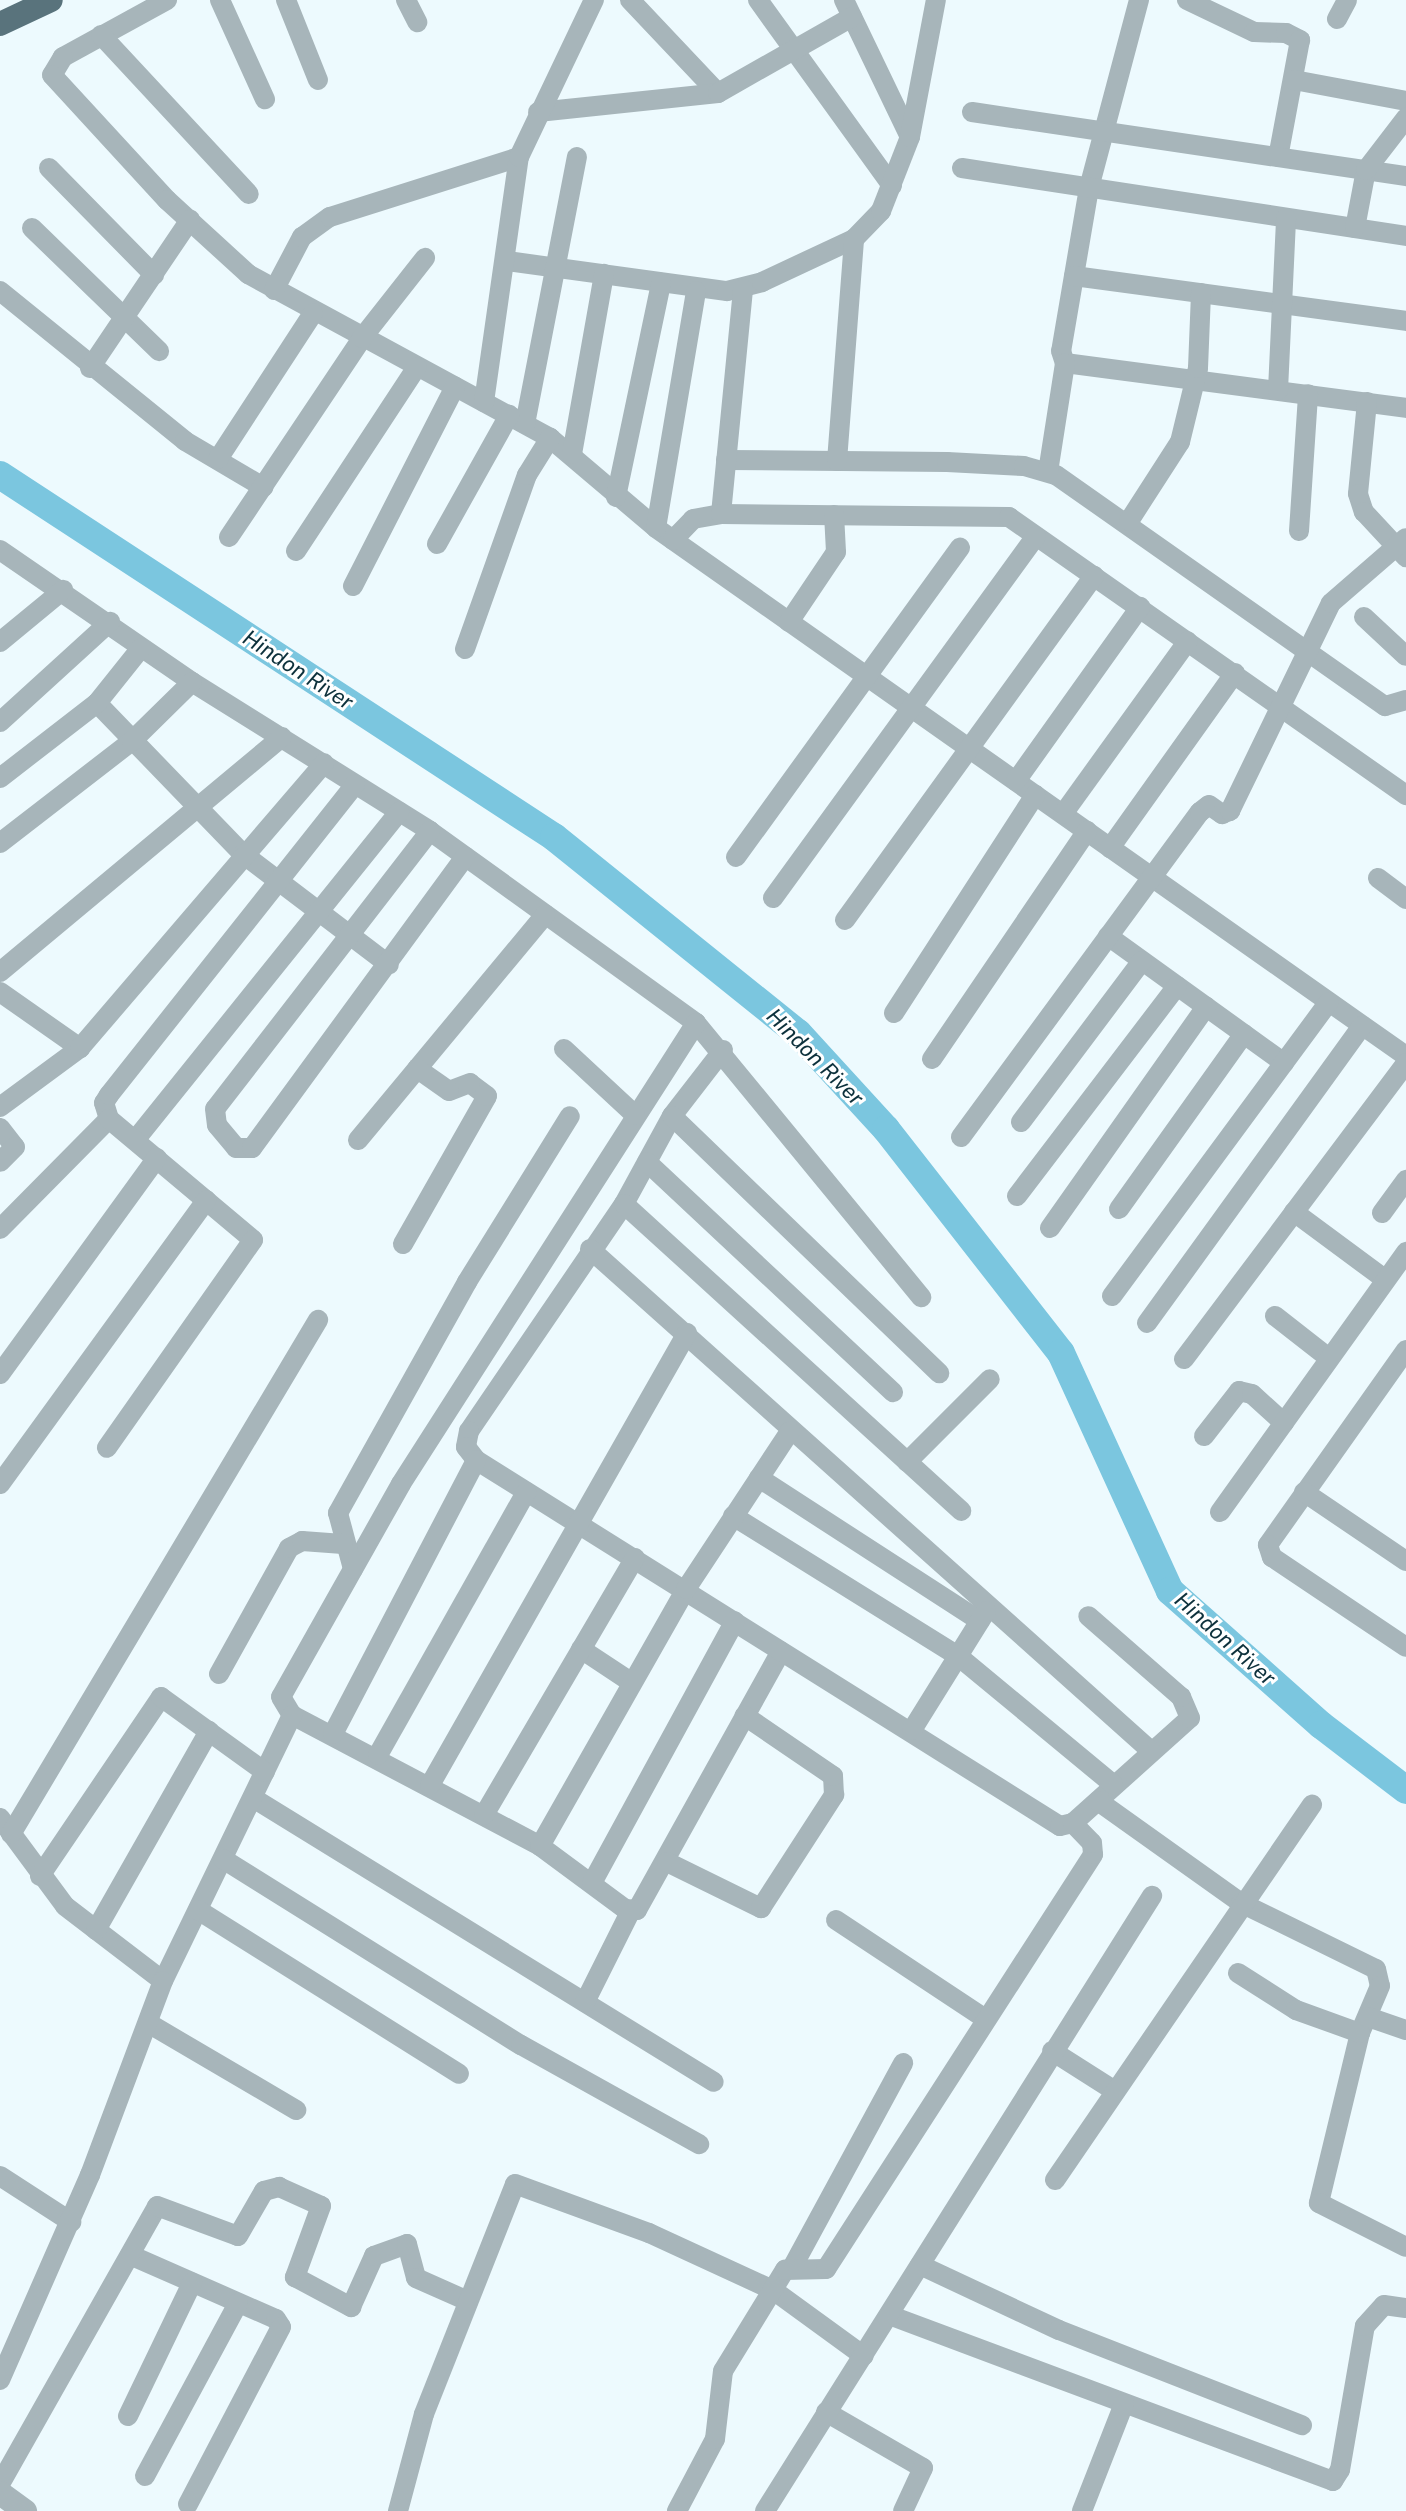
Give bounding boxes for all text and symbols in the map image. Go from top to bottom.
water label: Hindon River [238,624,358,716]
water label: Hindon River [761,1003,869,1111]
water label: Hindon River [1169,1587,1281,1691]

